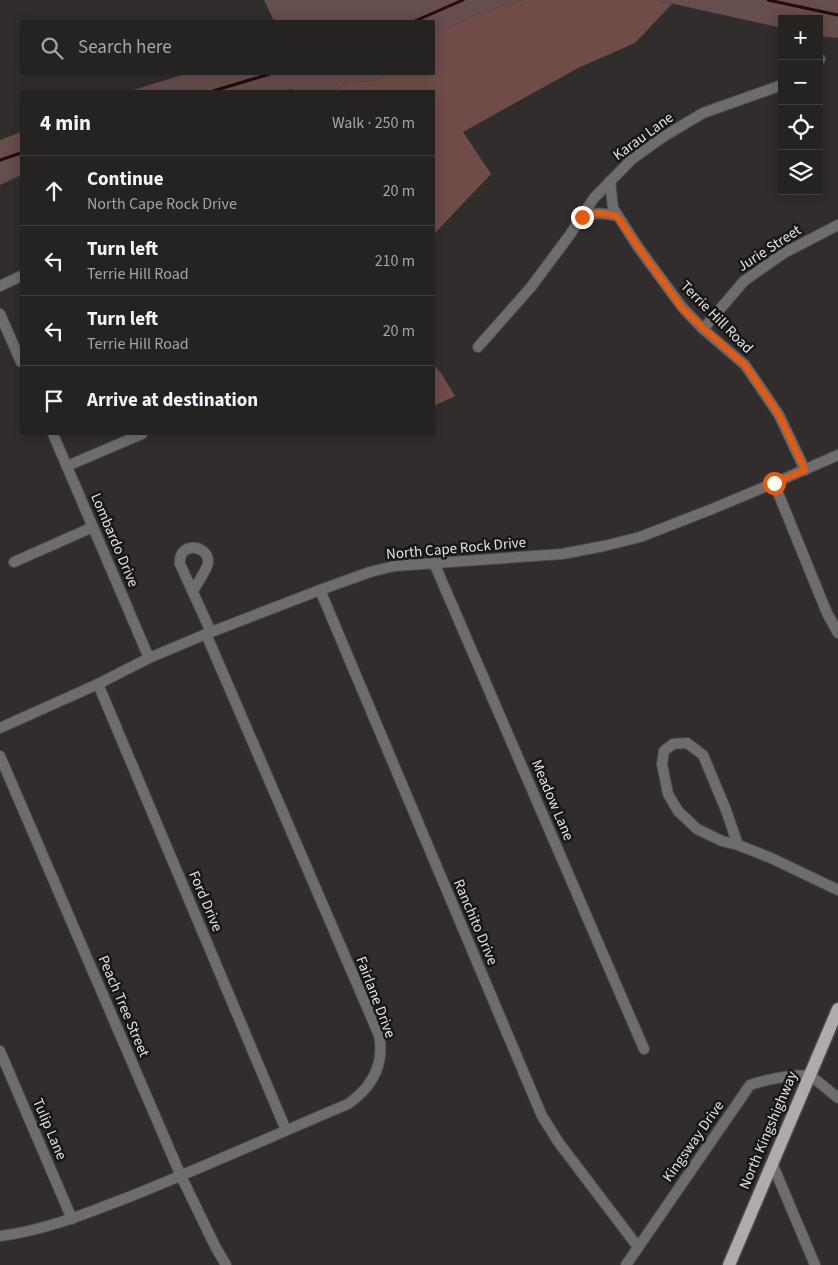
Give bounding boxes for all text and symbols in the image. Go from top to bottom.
map controls [778,15,823,195]
button: + [778,15,823,60]
search box [20,20,435,75]
icon: search [38,34,66,62]
text: Search here [78,34,172,61]
button: − [778,60,823,105]
button: locate [778,105,823,150]
street label: Karau Lane [609,107,678,166]
text: 4 min [40,108,91,138]
text: Walk · 250 m [332,112,415,134]
button: layers [778,150,823,195]
text: Continue [87,166,164,193]
icon: ahead [40,177,68,205]
text: 20 m [383,180,415,202]
text: North Cape Rock Drive [87,193,237,215]
route end [571,206,594,229]
street label: Jurie Street [733,220,805,277]
text: Turn left [87,236,158,263]
icon: left [40,247,68,275]
text: 210 m [375,250,415,272]
text: Terrie Hill Road [87,263,189,285]
street label: Terrie Hill Road [676,276,758,358]
text: Turn left [87,306,158,333]
icon: left [40,317,68,345]
text: 20 m [383,320,415,342]
text: Terrie Hill Road [87,333,189,355]
icon: arrive [40,387,68,415]
text: Arrive at destination [87,387,258,414]
route start [763,472,786,495]
street label: Lombardo Drive [85,490,144,590]
street label: North Cape Rock Drive [385,532,527,565]
street label: Meadow Lane [526,756,579,844]
street label: Ford Drive [183,868,228,935]
street label: Ranchito Drive [448,876,503,968]
street label: Peach Tree Street [93,952,154,1060]
street label: Fairlane Drive [350,953,401,1041]
street label: North Kingshighway [734,1068,803,1193]
street label: Tulip Lane [27,1095,72,1163]
street label: Kingsway Drive [658,1096,729,1186]

